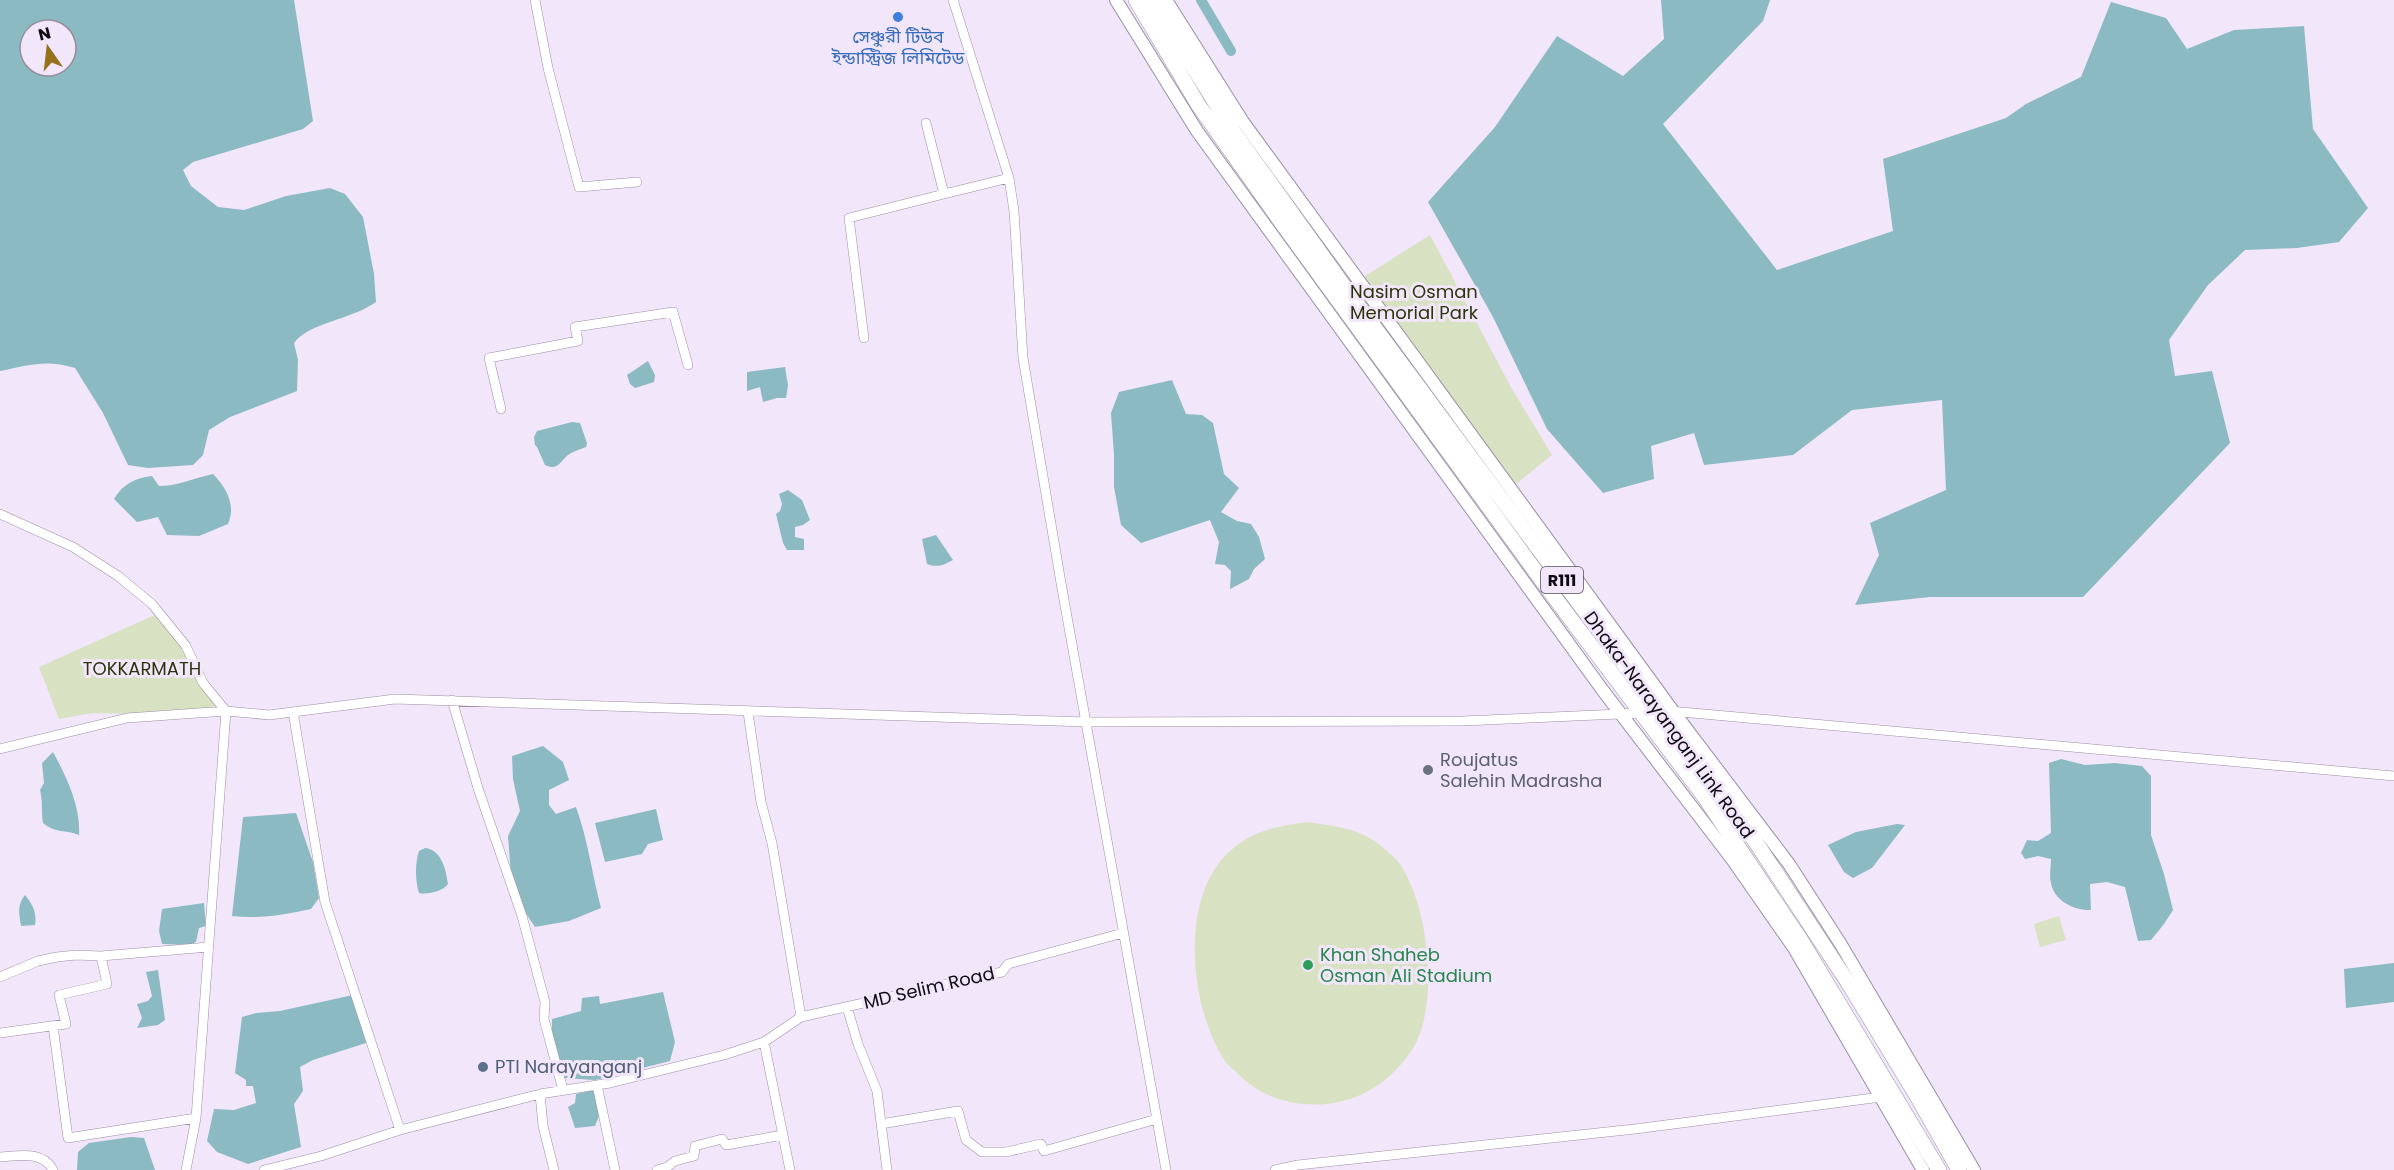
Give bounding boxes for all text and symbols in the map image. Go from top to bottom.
marker: সেঞ্চুরী টিউব ইন্ডাস্ট্রিজ লিমিটেড [891,10,905,24]
north arrow [18,18,78,78]
text: N [36,21,53,47]
place label: সেঞ্চুরী টিউব ইন্ডাস্ট্রিজ লিমিটেড [831,24,965,70]
park label: Nasim Osman Memorial Park [1350,279,1479,325]
road number: R111 [1541,567,1583,593]
street label: Dhaka-Narayanganj Link Road [1578,606,1760,843]
park label: TOKKARMATH [83,656,201,681]
place label: Roujatus Salehin Madrasha [1440,747,1602,793]
marker: Roujatus Salehin Madrasha [1421,763,1435,777]
place label: Khan Shaheb Osman Ali Stadium [1320,942,1492,988]
marker: Khan Shaheb Osman Ali Stadium [1301,958,1315,972]
street label: MD Selim Road [861,960,997,1015]
place label: PTI Narayanganj [495,1054,642,1079]
marker: PTI Narayanganj [476,1060,490,1074]

